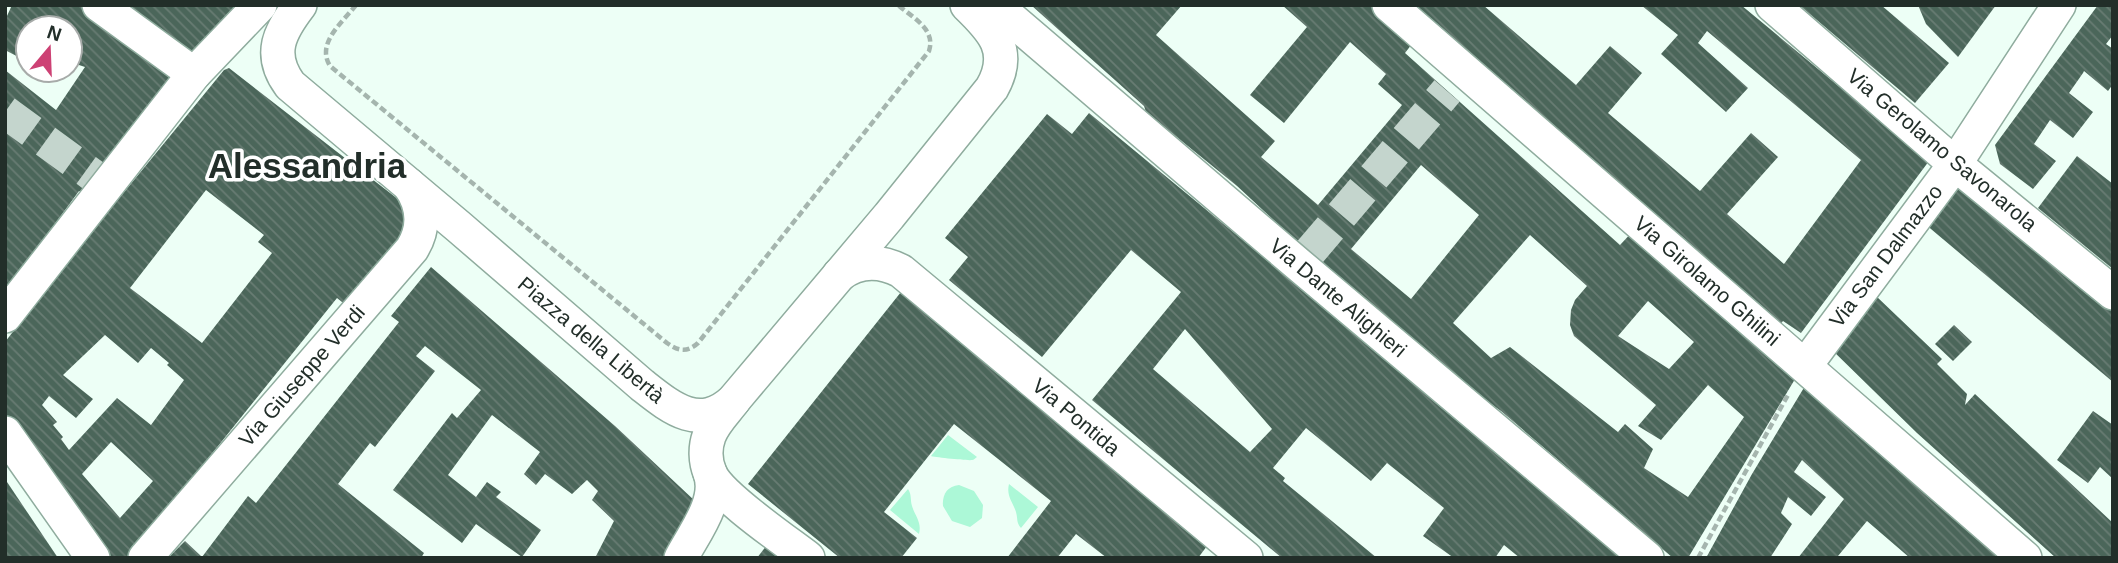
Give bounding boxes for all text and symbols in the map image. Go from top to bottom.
north arrow [14,14,84,84]
text: N [44,21,64,46]
street label: Via Gerolamo Savonarola [1843,64,2042,236]
district label: Alessandria [208,146,407,185]
street label: Via San Dalmazzo [1825,180,1947,331]
street label: Via Girolamo Ghilini [1630,211,1785,350]
street label: Via Dante Alighieri [1265,234,1411,361]
street label: Piazza della Libertà [514,272,669,408]
street label: Via Giuseppe Verdi [234,300,369,451]
street label: Via Pontida [1028,373,1125,460]

